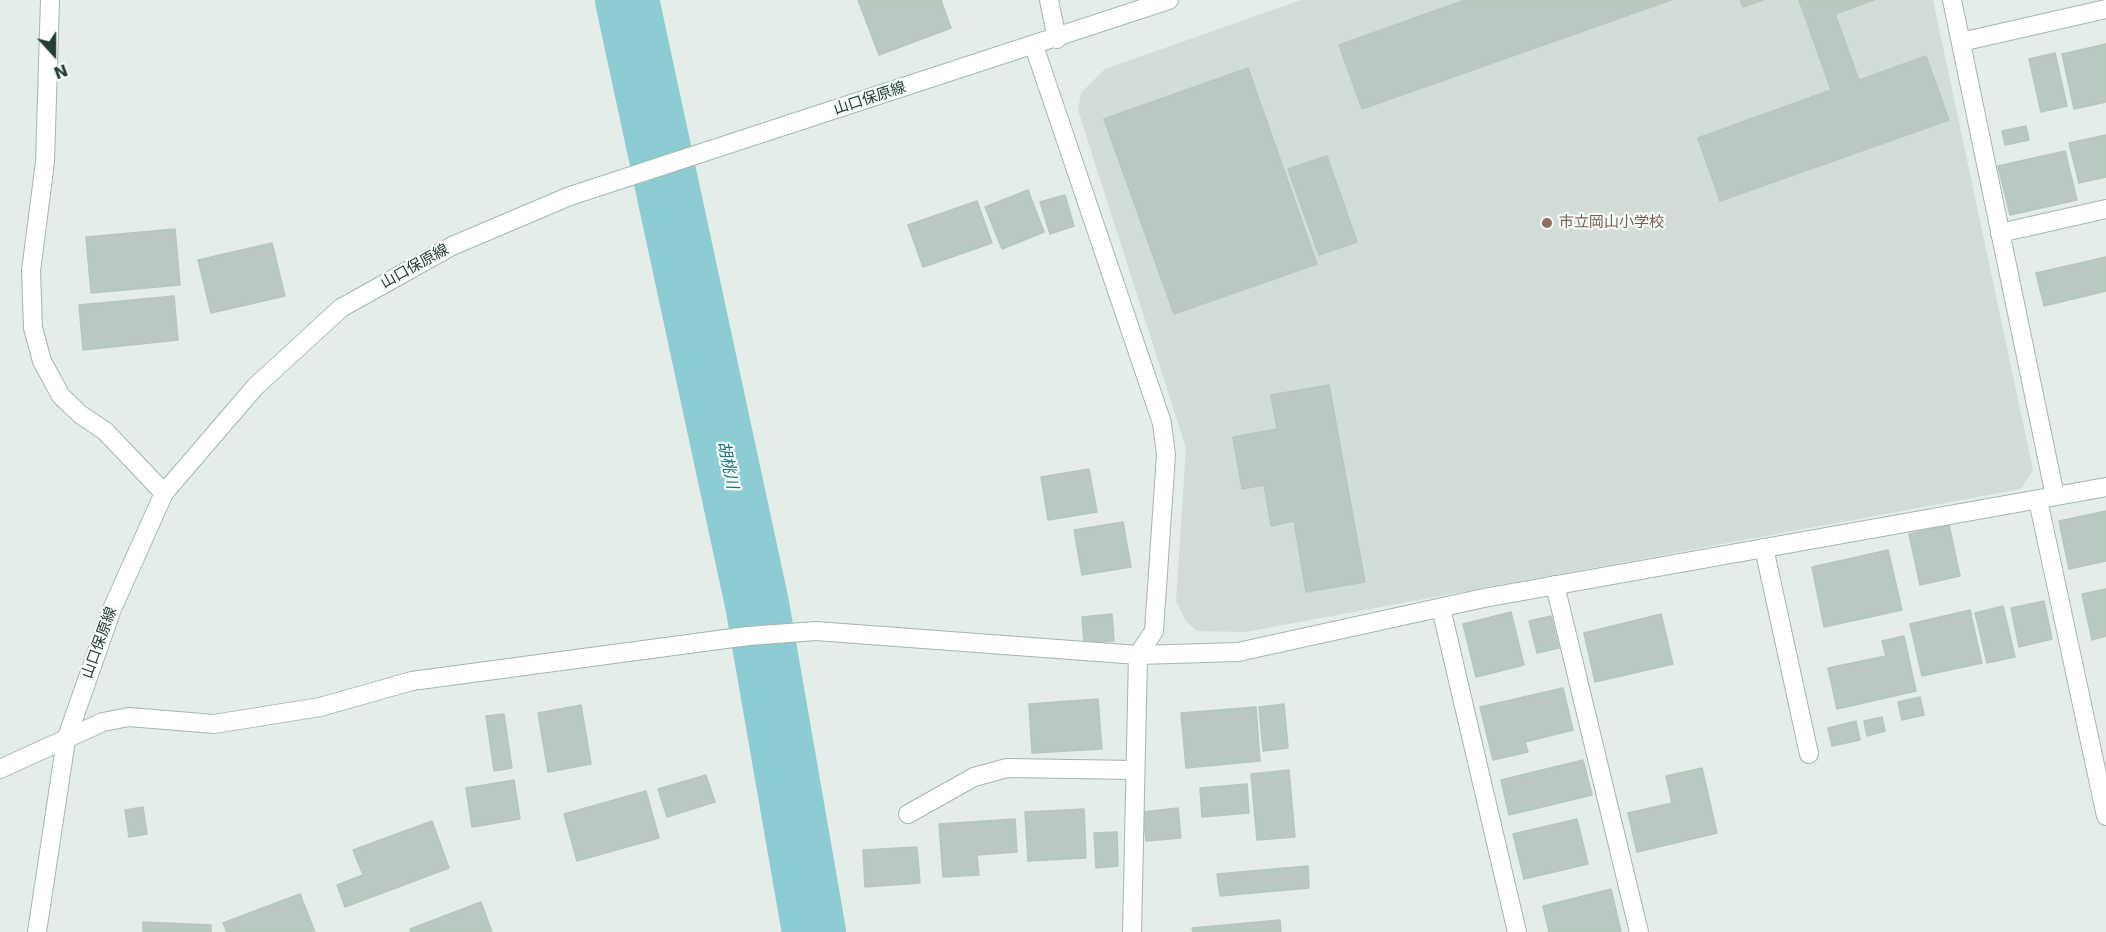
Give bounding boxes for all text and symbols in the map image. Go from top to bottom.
north arrow [24,24,84,84]
text: N [51,60,70,83]
street label: 山口保原線 [832,79,908,119]
place label: 市立岡山小学校 [1559,214,1664,232]
marker: 市立岡山小学校 [1540,216,1554,230]
street label: 山口保原線 [378,241,452,293]
water label: 胡桃川 [713,440,741,490]
street label: 山口保原線 [79,605,121,681]

